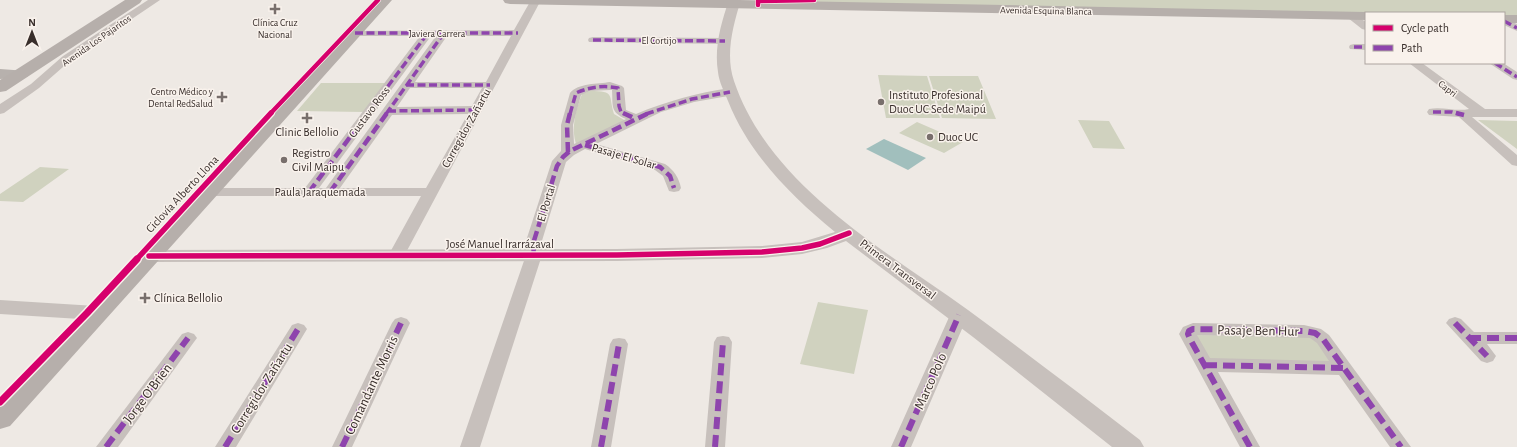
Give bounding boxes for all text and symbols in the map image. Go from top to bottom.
marker: Clínica Cruz Nacional [269,3,281,15]
street label: Avenida Esquina Blanca [1000,5,1092,17]
north arrow [12,12,52,52]
legend [1365,12,1505,64]
street label: Avenida Los Pajaritos [60,13,133,68]
text: N [28,17,36,28]
place label: Clínica Cruz Nacional [252,18,298,40]
text: Cycle path [1401,22,1449,35]
street label: Javiera Carrera [409,29,466,39]
street label: El Cortijo [641,36,677,46]
text: Path [1401,42,1423,54]
street label: Capri [1436,79,1459,99]
street label: Gustavo Ross [346,84,392,140]
street label: Corregidor Zañartu [439,86,493,170]
place label: Centro Médico y Dental RedSalud [148,87,214,109]
place label: Instituto Profesional Duoc UC Sede Maipú [889,89,986,115]
marker: Centro Médico y Dental RedSalud [216,91,228,103]
marker: Instituto Profesional Duoc UC Sede Maipú [876,97,886,107]
marker: Clinic Bellolio [301,112,313,124]
place label: Clinic Bellolio [275,126,339,138]
place label: Duoc UC [938,131,978,143]
marker: Duoc UC [925,132,935,142]
street label: Pasaje El Solar [590,141,658,172]
place label: Registro Civil Maipu [292,147,344,173]
street label: Ciclovía Alberto Llona [143,153,221,235]
marker: Registro Civil Maipu [279,155,289,165]
street label: El Portal [535,183,557,223]
street label: Paula Jaraquemada [275,186,366,198]
street label: Primera Transversal [858,237,938,301]
street label: José Manuel Irarrázaval [446,238,554,250]
marker: Clínica Bellolio [139,292,151,304]
place label: Clínica Bellolio [154,292,223,304]
street label: Pasaje Ben Hur [1217,323,1299,339]
street label: Comandante Morris [343,334,401,437]
street label: Corregidor Zañartu [228,341,295,436]
street label: Marco Polo [912,351,950,412]
street label: Jorge O'Brien [121,361,175,426]

